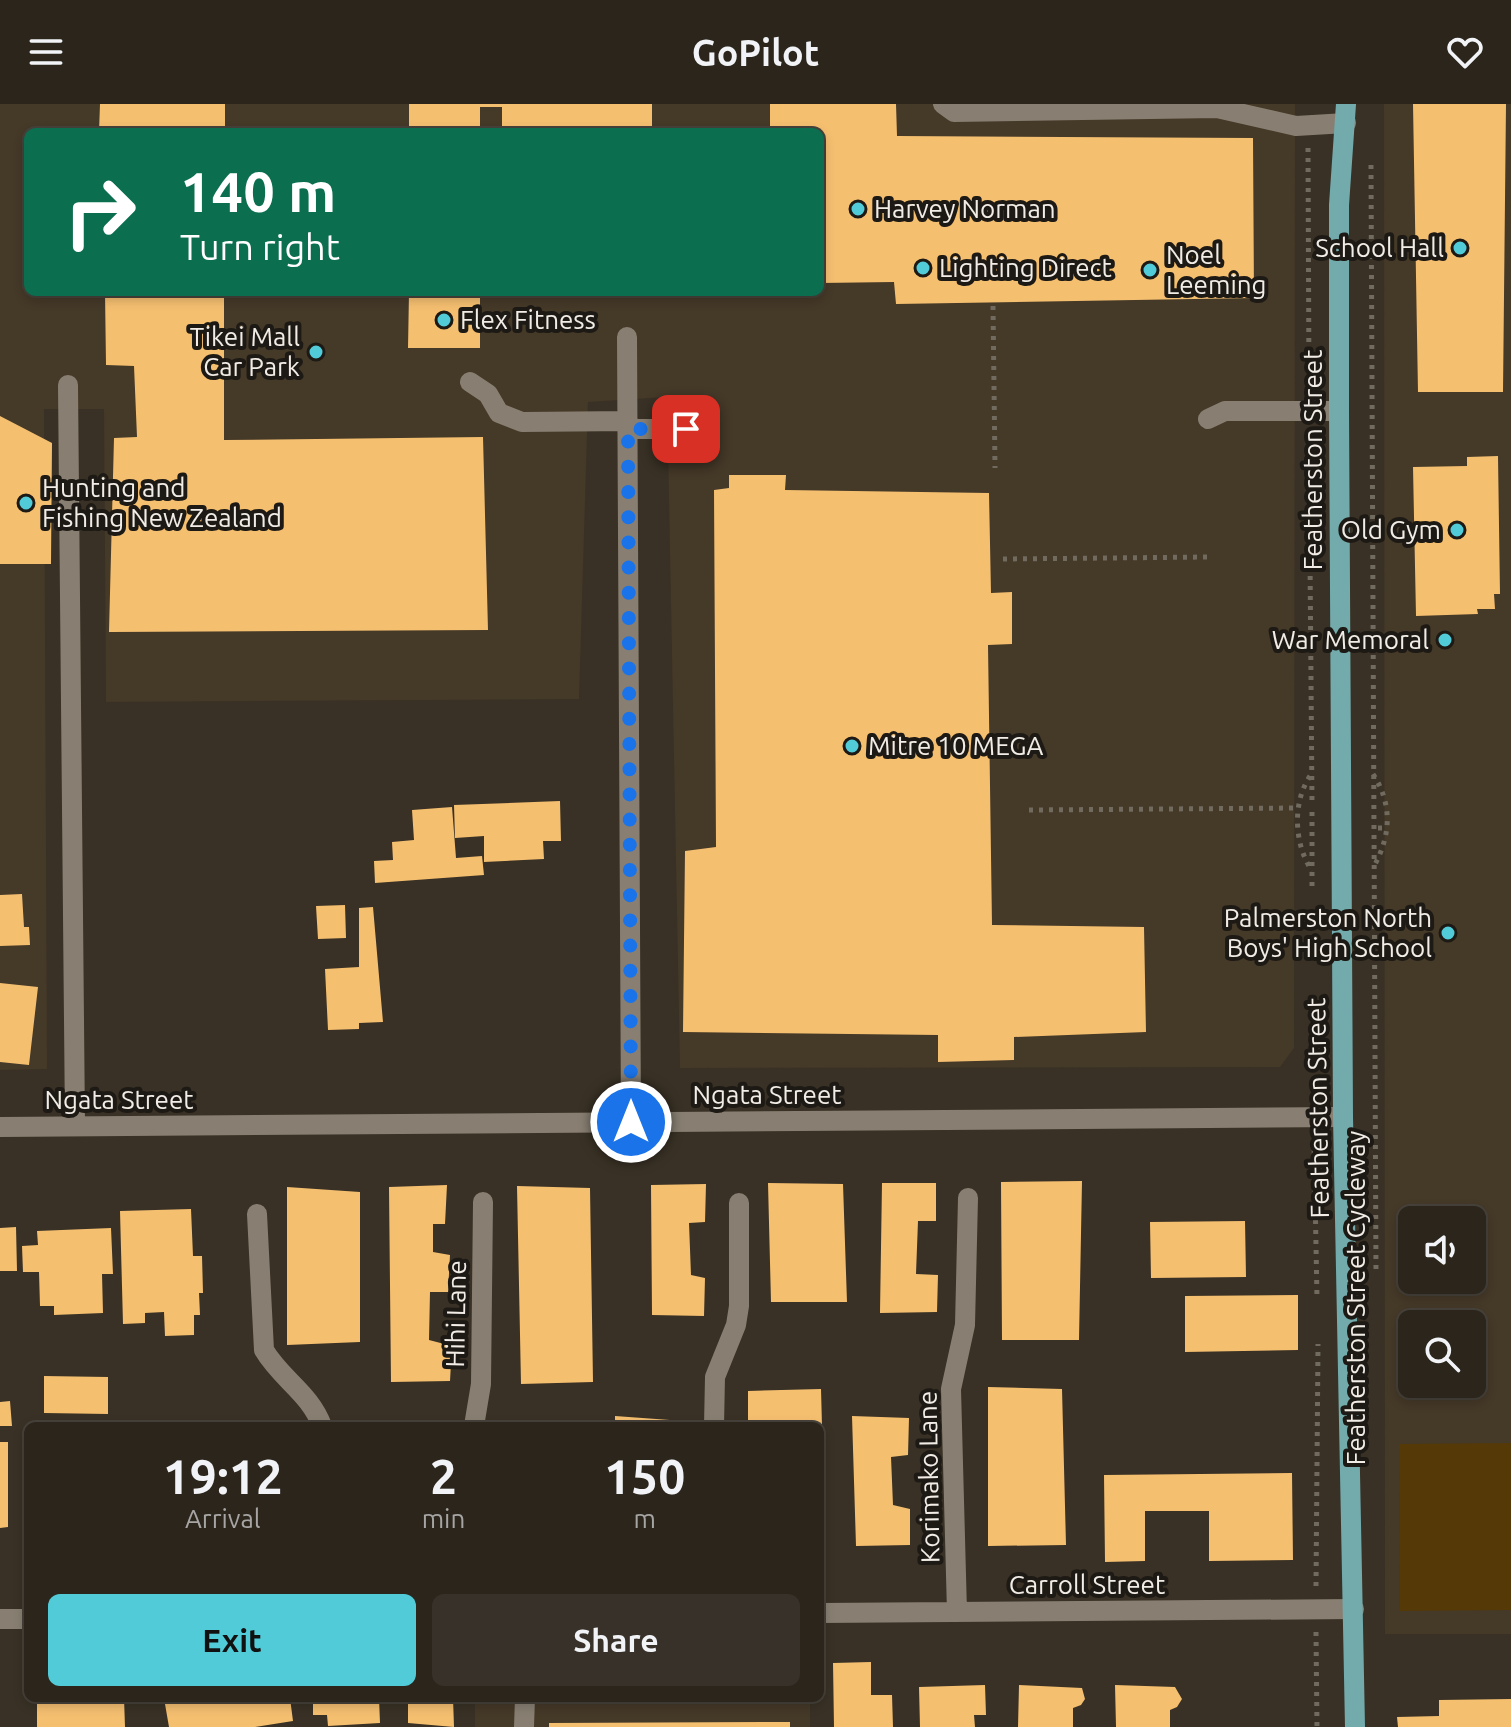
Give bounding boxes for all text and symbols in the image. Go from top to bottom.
icon: menu [24,30,68,74]
icon: heart [1443,30,1487,74]
text: GoPilot [692,32,819,73]
icon: right [48,160,152,264]
text: 140 m [180,160,336,223]
place label: Harvey Norman [874,194,1056,223]
marker: Harvey Norman [849,200,867,218]
text: Turn right [180,226,340,267]
place label: School Hall [1315,233,1444,262]
marker: School Hall [1451,239,1469,257]
place label: Noel Leeming [1166,240,1267,299]
place label: Lighting Direct [939,253,1112,282]
marker: Lighting Direct [914,259,932,277]
marker: Noel Leeming [1141,261,1159,279]
place label: Flex Fitness [460,305,596,334]
marker: Flex Fitness [435,311,453,329]
place label: Tikei Mall Car Park [190,322,300,381]
marker: Tikei Mall Car Park [307,343,325,361]
street label: Featherston Street [1298,350,1327,570]
pin [652,395,720,463]
icon: arrive [664,407,708,451]
place label: Hunting and Fishing New Zealand [42,473,282,532]
marker: Hunting and Fishing New Zealand [17,494,35,512]
place label: Old Gym [1341,515,1441,544]
marker: Old Gym [1448,521,1466,539]
place label: War Memoral [1272,625,1429,654]
marker: War Memoral [1436,631,1454,649]
place label: Mitre 10 MEGA [868,731,1044,760]
marker: Mitre 10 MEGA [843,737,861,755]
place label: Palmerston North Boys' High School [1224,903,1432,962]
marker: Palmerston North Boys' High School [1439,924,1457,942]
street label: Featherston Street [1301,997,1334,1219]
position arrow [589,1080,673,1164]
street label: Ngata Street [693,1080,841,1109]
street label: Ngata Street [45,1085,193,1114]
street label: Featherston Street Cycleway [1341,1131,1370,1465]
map controls [1398,1206,1486,1398]
button: sound [1398,1206,1486,1294]
street label: Hihi Lane [440,1260,471,1368]
button: search [1398,1310,1486,1398]
street label: Korimako Lane [912,1391,945,1563]
text: 19:12 [163,1449,283,1503]
text: 2 [430,1449,457,1503]
text: 150 [604,1449,685,1503]
text: Arrival [185,1504,261,1533]
text: min [422,1504,465,1533]
text: m [633,1504,656,1533]
street label: Carroll Street [1009,1570,1165,1599]
button: Exit [48,1594,416,1686]
button: Share [432,1594,800,1686]

